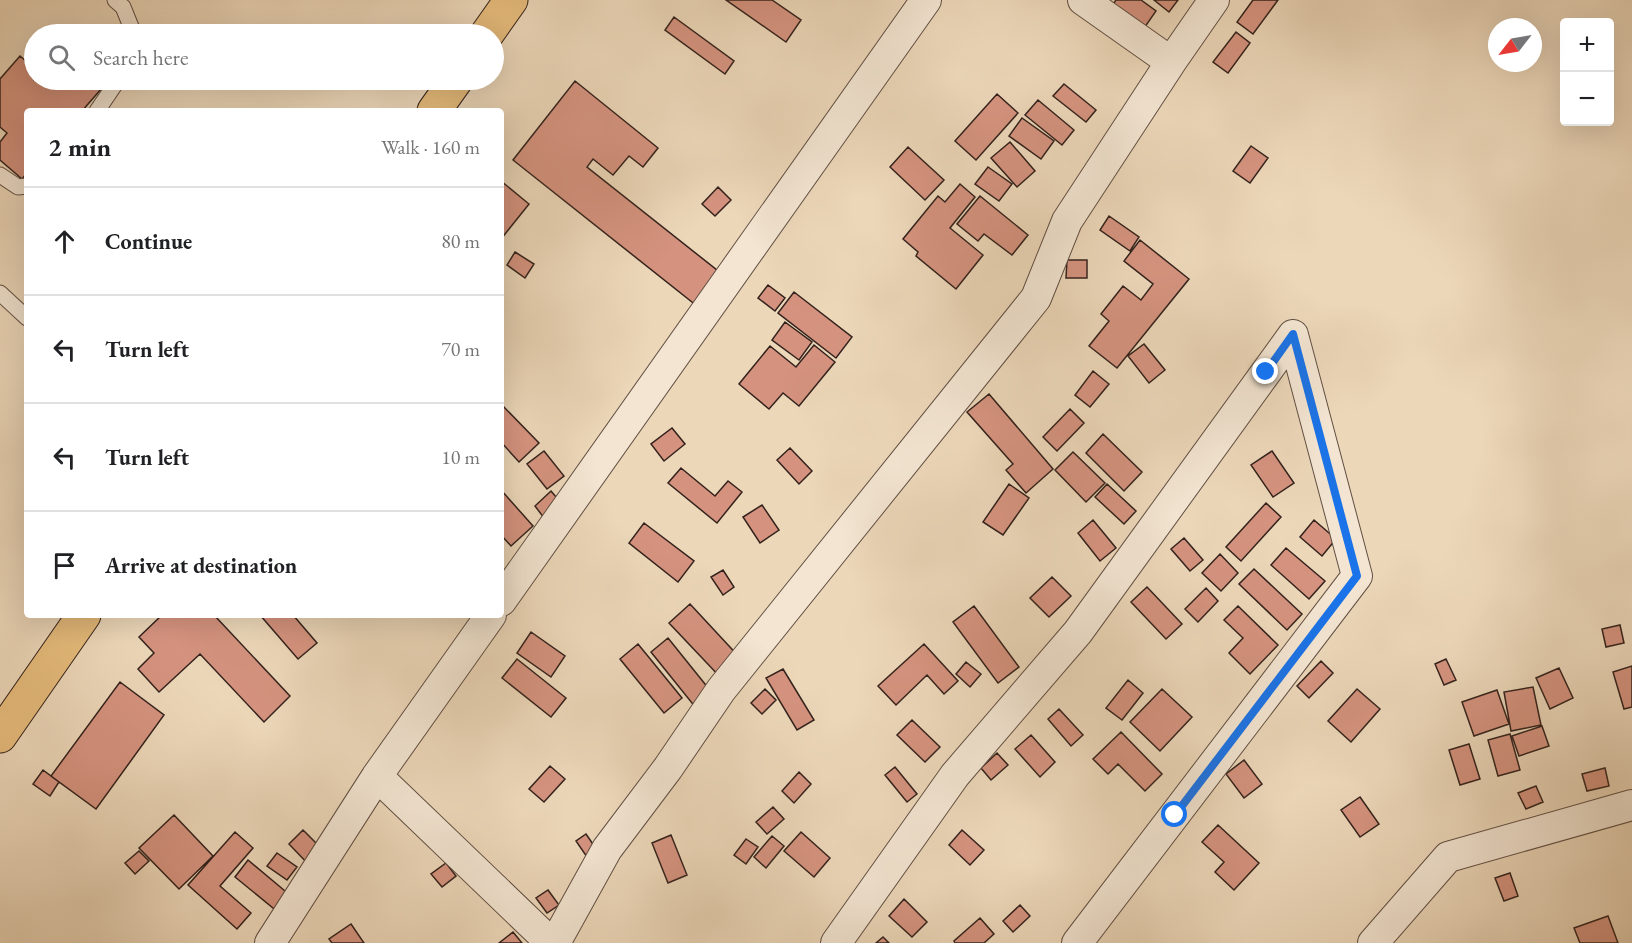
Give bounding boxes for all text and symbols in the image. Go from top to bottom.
north arrow [1488,18,1542,72]
map controls [1560,18,1614,126]
button: + [1560,18,1614,72]
search box [24,24,504,90]
icon: search [45,41,78,74]
text: Search here [93,43,188,72]
button: − [1560,72,1614,126]
text: 2 min [48,130,111,164]
text: Walk · 160 m [381,134,480,160]
icon: ahead [48,225,81,258]
text: Continue [105,227,192,256]
text: 80 m [441,228,480,254]
icon: left [48,333,81,366]
text: Turn left [105,335,189,364]
text: 70 m [441,336,480,362]
route end [1252,358,1278,384]
icon: left [48,441,81,474]
text: Turn left [105,443,189,472]
text: 10 m [441,444,480,470]
icon: arrive [48,549,81,582]
text: Arrive at destination [105,551,297,580]
route start [1161,801,1187,827]

